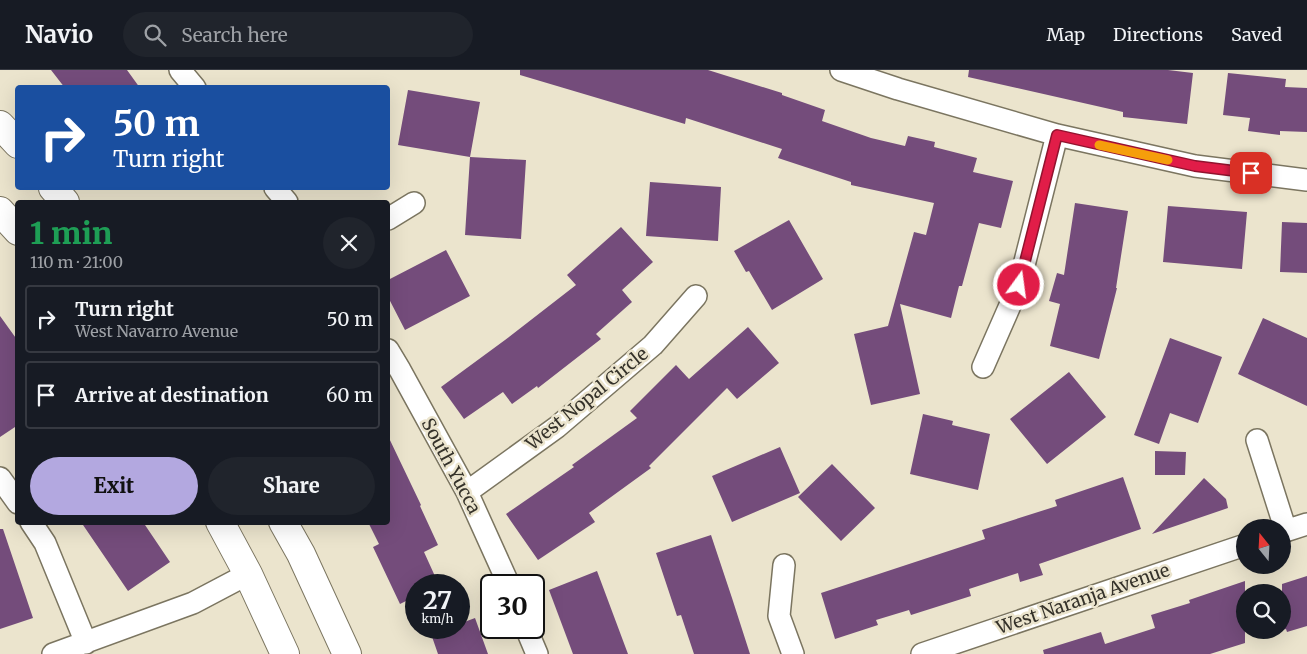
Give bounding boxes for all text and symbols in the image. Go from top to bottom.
search box [123,12,473,57]
text: Navio [25,19,93,50]
icon: search [141,21,169,49]
text: Search here [181,23,288,47]
text: Map [1047,23,1085,46]
text: Directions [1113,23,1203,46]
text: Saved [1231,23,1282,46]
text: 50 m [113,102,200,146]
icon: right [30,105,95,170]
text: Turn right [113,145,224,173]
pin [1230,152,1272,194]
icon: arrive [1237,159,1265,187]
text: 1 min [30,214,112,252]
button: close [323,217,375,269]
text: 110 m · 21:00 [30,252,123,272]
position arrow [992,258,1044,310]
text: Turn right [75,297,174,321]
icon: right [32,305,60,333]
text: 50 m [327,307,373,331]
text: West Navarro Avenue [75,321,238,341]
street label: West Nopal Circle [520,342,653,456]
icon: arrive [32,381,60,409]
text: Arrive at destination [75,383,269,407]
text: 60 m [326,383,373,407]
street label: South Yucca [417,414,486,518]
button: Exit [30,457,198,515]
button: Share [208,457,375,515]
north arrow [1236,519,1291,574]
map controls [1236,519,1291,639]
street label: West Naranja Avenue [992,558,1172,639]
speed limit sign: 30 [480,574,545,639]
text: 27 [423,584,452,616]
button: search [1236,584,1291,639]
text: km/h [422,611,453,626]

